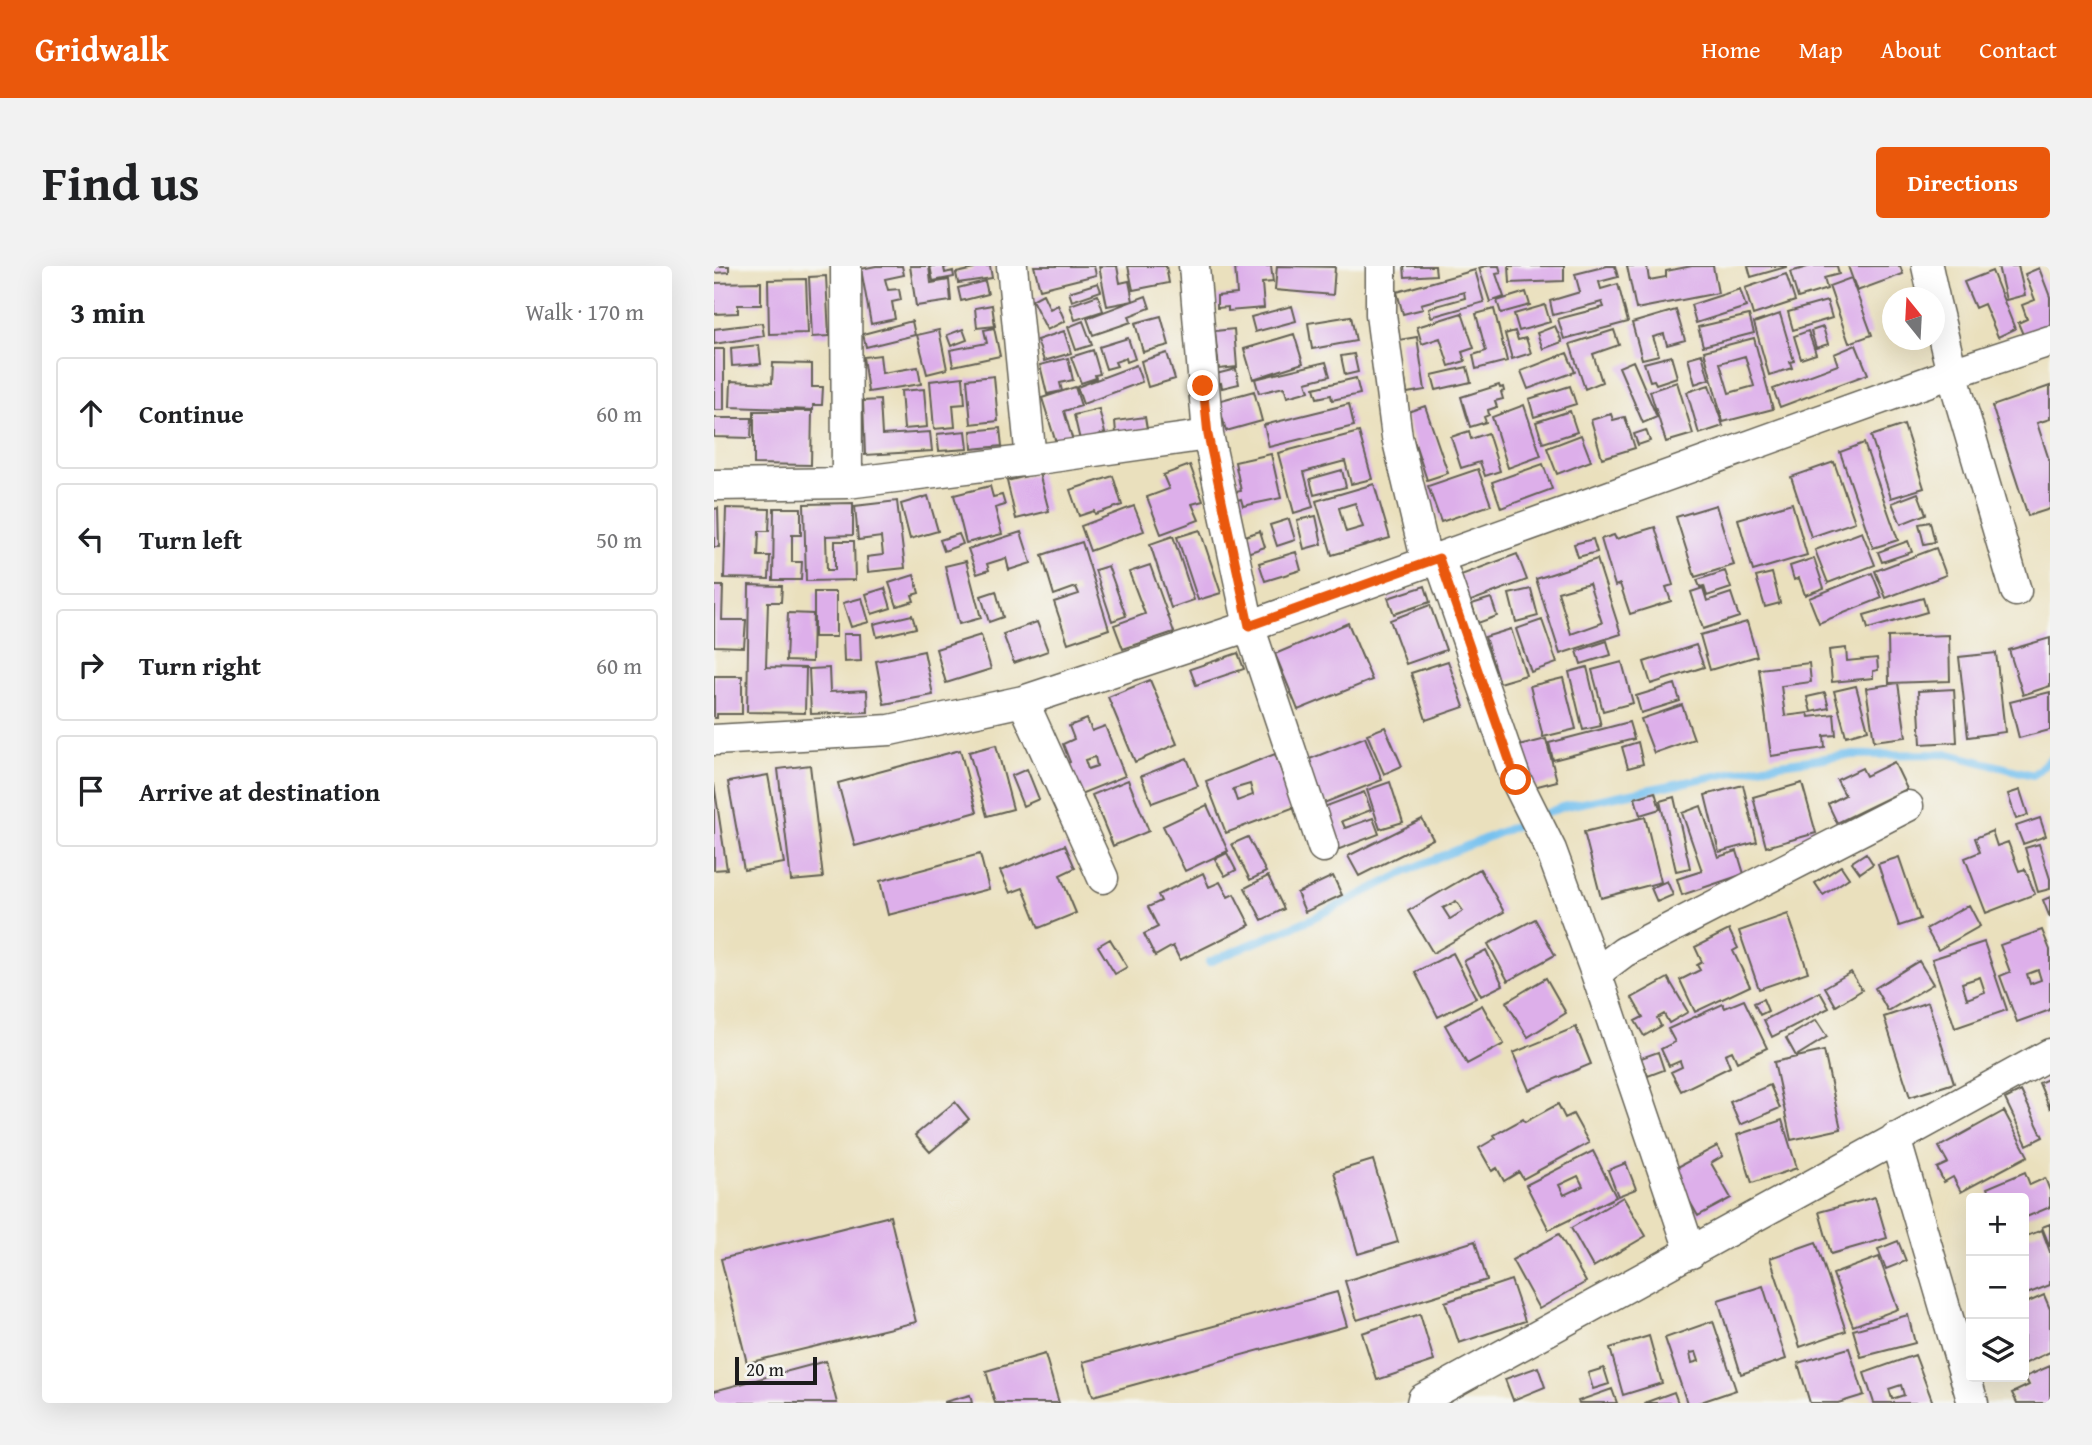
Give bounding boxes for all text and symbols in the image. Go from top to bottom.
text: Gridwalk [35,25,169,73]
text: Home [1702,32,1761,67]
text: Map [1799,32,1843,67]
text: About [1881,32,1941,67]
text: Contact [1979,32,2057,67]
text: Find us [42,146,200,218]
button: Directions [1876,147,2050,218]
north arrow [1882,287,1945,350]
text: 3 min [70,290,145,334]
text: Walk · 170 m [525,295,644,328]
route end [1187,370,1218,401]
icon: ahead [72,394,110,432]
text: Continue [139,394,244,433]
text: 60 m [596,397,642,430]
icon: left [72,520,110,558]
text: Turn left [139,520,242,559]
text: 50 m [596,523,642,556]
icon: right [72,646,110,684]
text: Turn right [139,646,261,685]
text: 60 m [596,649,642,682]
route start [1500,764,1531,795]
icon: arrive [72,772,110,810]
text: Arrive at destination [139,772,380,811]
map controls [1966,1193,2029,1382]
button: + [1966,1193,2029,1256]
button: − [1966,1256,2029,1319]
button: layers [1966,1319,2029,1382]
scale bar [735,1354,817,1386]
text: 20 m [746,1355,784,1383]

